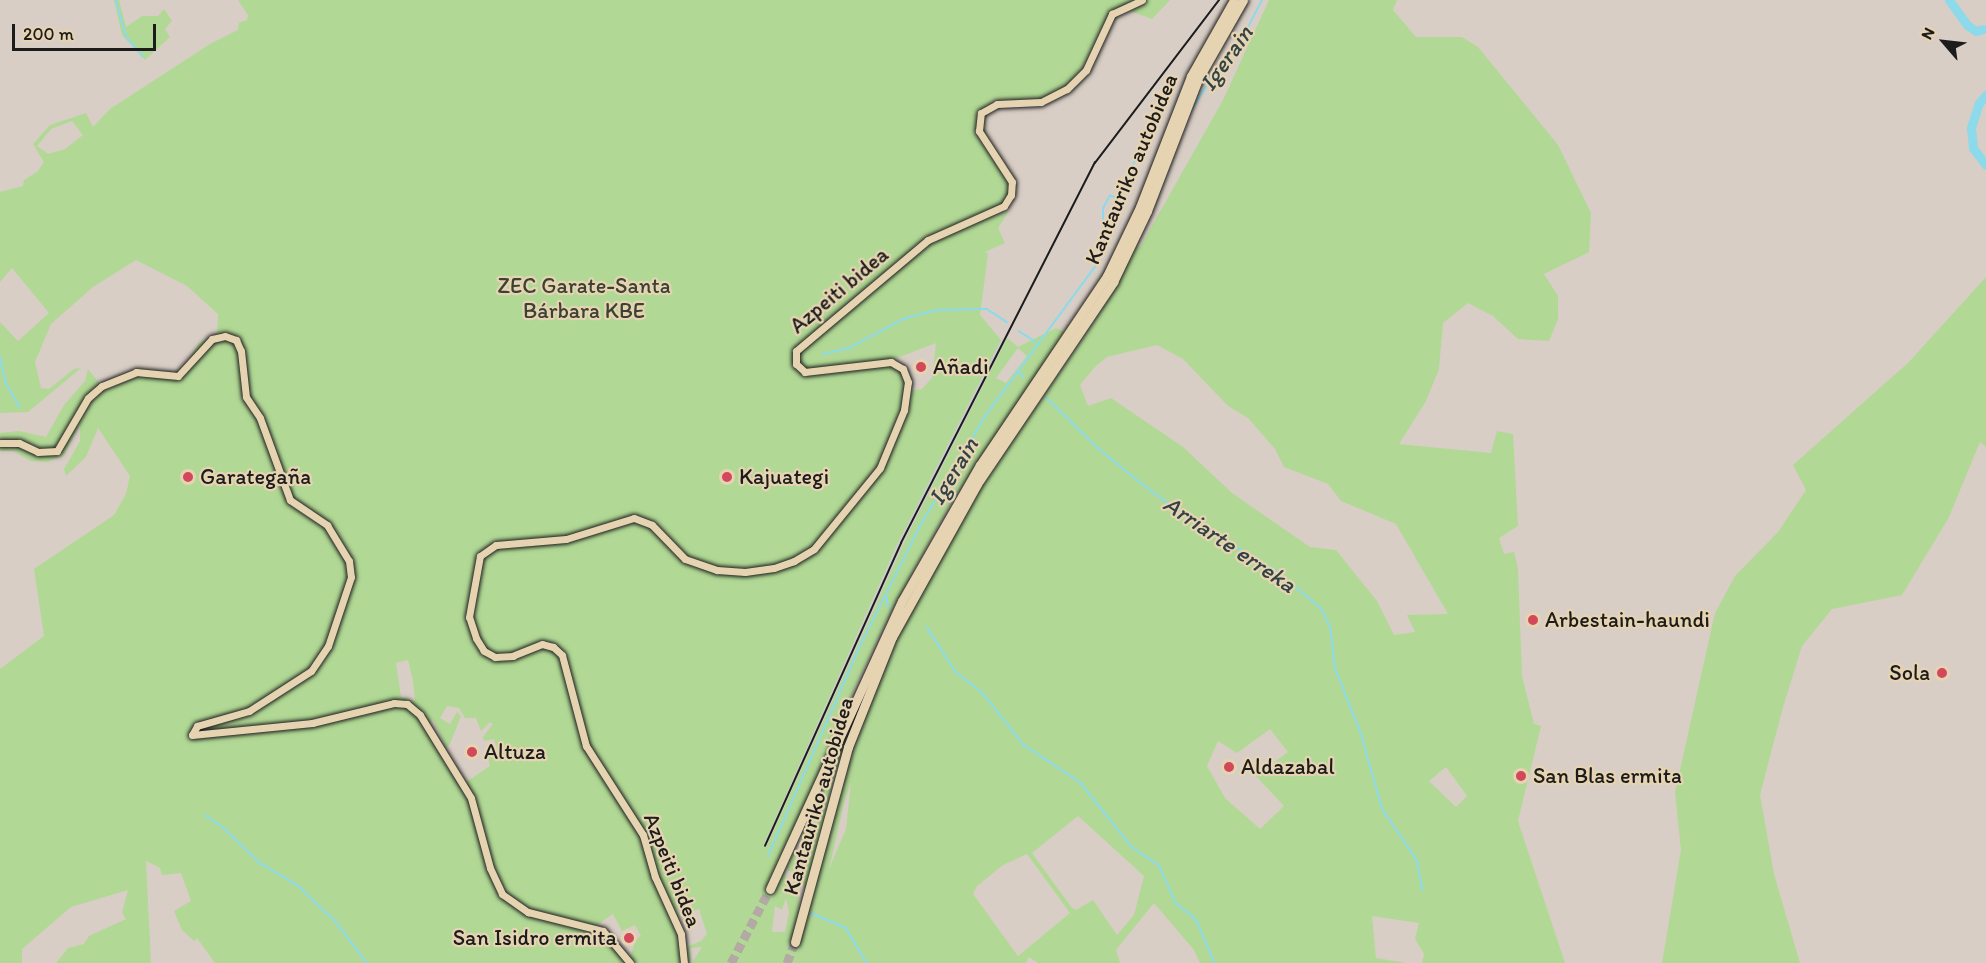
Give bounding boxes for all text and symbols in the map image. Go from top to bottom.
scale bar [15,12,159,50]
north arrow [1914,12,1974,72]
water label: Igerain [1193,20,1259,96]
text: 200 m [23,23,74,45]
text: N [1917,24,1939,43]
street label: Kantauriko autobidea [1079,70,1183,268]
street label: Azpeiti bidea [784,241,894,339]
park label: ZEC Garate-Santa Bárbara KBE [497,272,671,324]
place label: Añadi [933,354,989,380]
marker: Añadi [914,360,928,374]
water label: Igerain [922,432,984,510]
place label: Garategaña [200,464,311,490]
place label: Kajuategi [739,464,829,490]
marker: Garategaña [181,470,195,484]
marker: Kajuategi [720,470,734,484]
water label: Arriarte erreka [1158,489,1302,599]
place label: Arbestain-haundi [1545,607,1710,633]
marker: Arbestain-haundi [1526,613,1540,627]
place label: Sola [1889,660,1930,686]
marker: Sola [1935,666,1949,680]
street label: Kantauriko autobidea [777,694,859,898]
place label: Altuza [484,739,546,765]
marker: Altuza [465,745,479,759]
place label: Aldazabal [1241,754,1335,780]
marker: Aldazabal [1222,760,1236,774]
place label: San Blas ermita [1533,763,1683,789]
marker: San Blas ermita [1514,769,1528,783]
street label: Azpeiti bidea [638,809,708,931]
place label: San Isidro ermita [453,925,617,951]
marker: San Isidro ermita [622,931,636,945]

